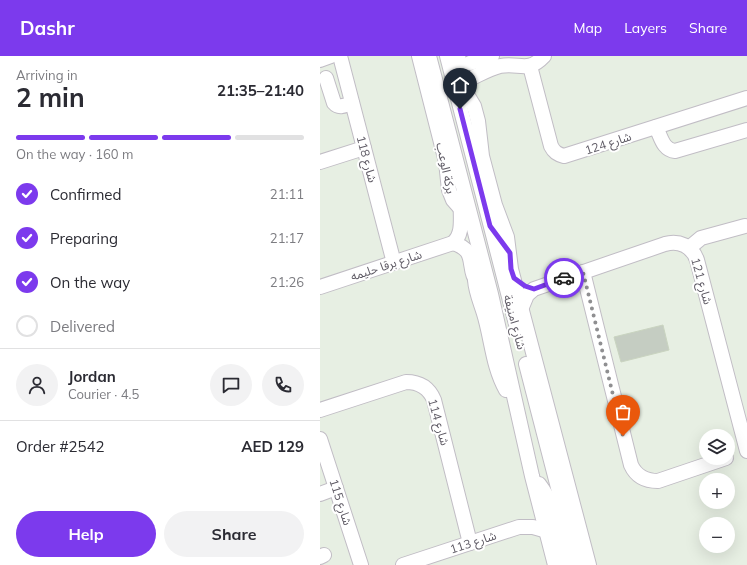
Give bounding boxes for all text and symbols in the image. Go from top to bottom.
text: Dashr [20,16,75,40]
text: Map [573,19,602,37]
text: Layers [624,19,667,37]
text: Share [689,19,727,37]
text: Arriving in [16,67,78,83]
pin [443,68,477,109]
icon: home [449,74,471,96]
text: 2 min [16,81,85,114]
text: 21:35–21:40 [217,81,304,100]
street label: شارع 124 [583,128,634,159]
street label: شارع 118 [352,134,380,185]
street label: بركة الوعب [433,141,459,195]
text: On the way · 160 m [16,146,133,162]
icon: check [16,183,38,205]
text: Confirmed [50,185,121,204]
text: 21:11 [270,186,304,202]
icon: check [16,227,38,249]
text: Preparing [50,229,118,248]
text: 21:17 [270,230,304,246]
street label: شارع برقا حليمه [348,246,424,285]
street label: شارع 121 [686,256,716,307]
courier [544,258,584,298]
icon: car [553,267,575,289]
icon: check [16,271,38,293]
text: On the way [50,273,130,292]
text: 21:26 [270,274,304,290]
street label: شارع امنيفة [499,293,529,352]
text: Delivered [50,317,115,336]
button: person [16,364,58,406]
button: chat [210,364,252,406]
button: phone [262,364,304,406]
text: Jordan [68,367,116,386]
text: Courier · 4.5 [68,386,139,402]
pin [606,395,640,436]
street label: شارع 114 [423,397,453,448]
icon: bag [612,401,634,423]
map controls [699,429,735,553]
button: layers [699,429,735,465]
text: Order #2542 [16,437,104,456]
text: AED 129 [241,437,304,456]
button: + [699,473,735,509]
street label: شارع 115 [325,477,356,528]
button: Help [16,511,156,557]
button: Share [164,511,304,557]
button: − [699,517,735,553]
street label: شارع 113 [448,527,499,558]

